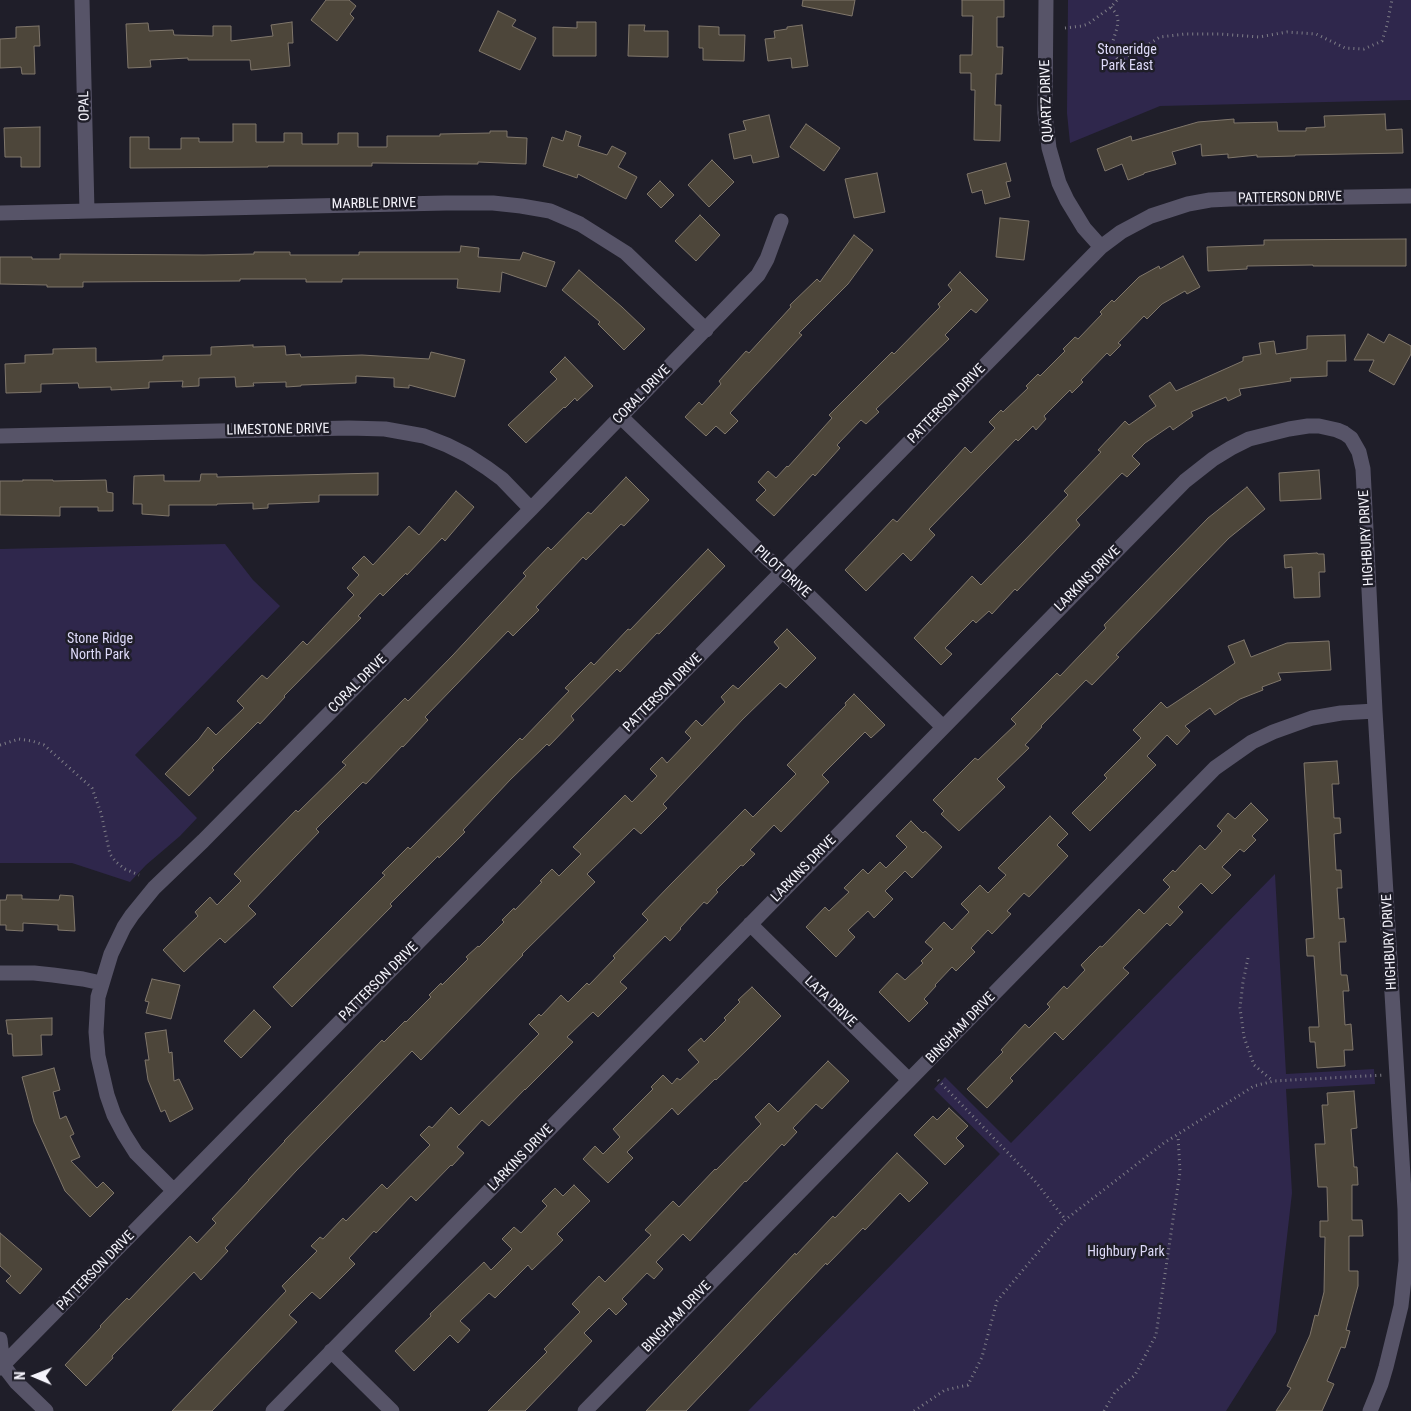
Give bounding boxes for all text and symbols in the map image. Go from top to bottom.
park label: Stoneridge Park East [1097,42,1157,74]
street label: QUARTZ DRIVE [1037,59,1057,143]
street label: OPAL [76,91,94,121]
street label: PATTERSON DRIVE [1238,189,1342,207]
street label: MARBLE DRIVE [332,195,416,213]
street label: PATTERSON DRIVE [905,361,989,447]
street label: CORAL DRIVE [610,362,674,428]
street label: LIMESTONE DRIVE [226,421,330,439]
street label: HIGHBURY DRIVE [1356,490,1378,586]
street label: PILOT DRIVE [750,542,814,602]
street label: LARKINS DRIVE [1052,543,1124,615]
park label: Stone Ridge North Park [67,631,133,664]
street label: PATTERSON DRIVE [620,650,706,736]
street label: CORAL DRIVE [325,651,391,717]
street label: LARKINS DRIVE [768,832,840,906]
street label: HIGHBURY DRIVE [1379,894,1401,990]
street label: PATTERSON DRIVE [336,939,422,1025]
street label: LATA DRIVE [801,973,859,1031]
street label: BINGHAM DRIVE [923,989,999,1067]
street label: LARKINS DRIVE [485,1121,557,1195]
street label: PATTERSON DRIVE [54,1228,138,1314]
park label: Highbury Park [1087,1244,1165,1260]
street label: BINGHAM DRIVE [639,1278,715,1356]
north arrow [10,1351,60,1401]
text: N [12,1371,28,1380]

